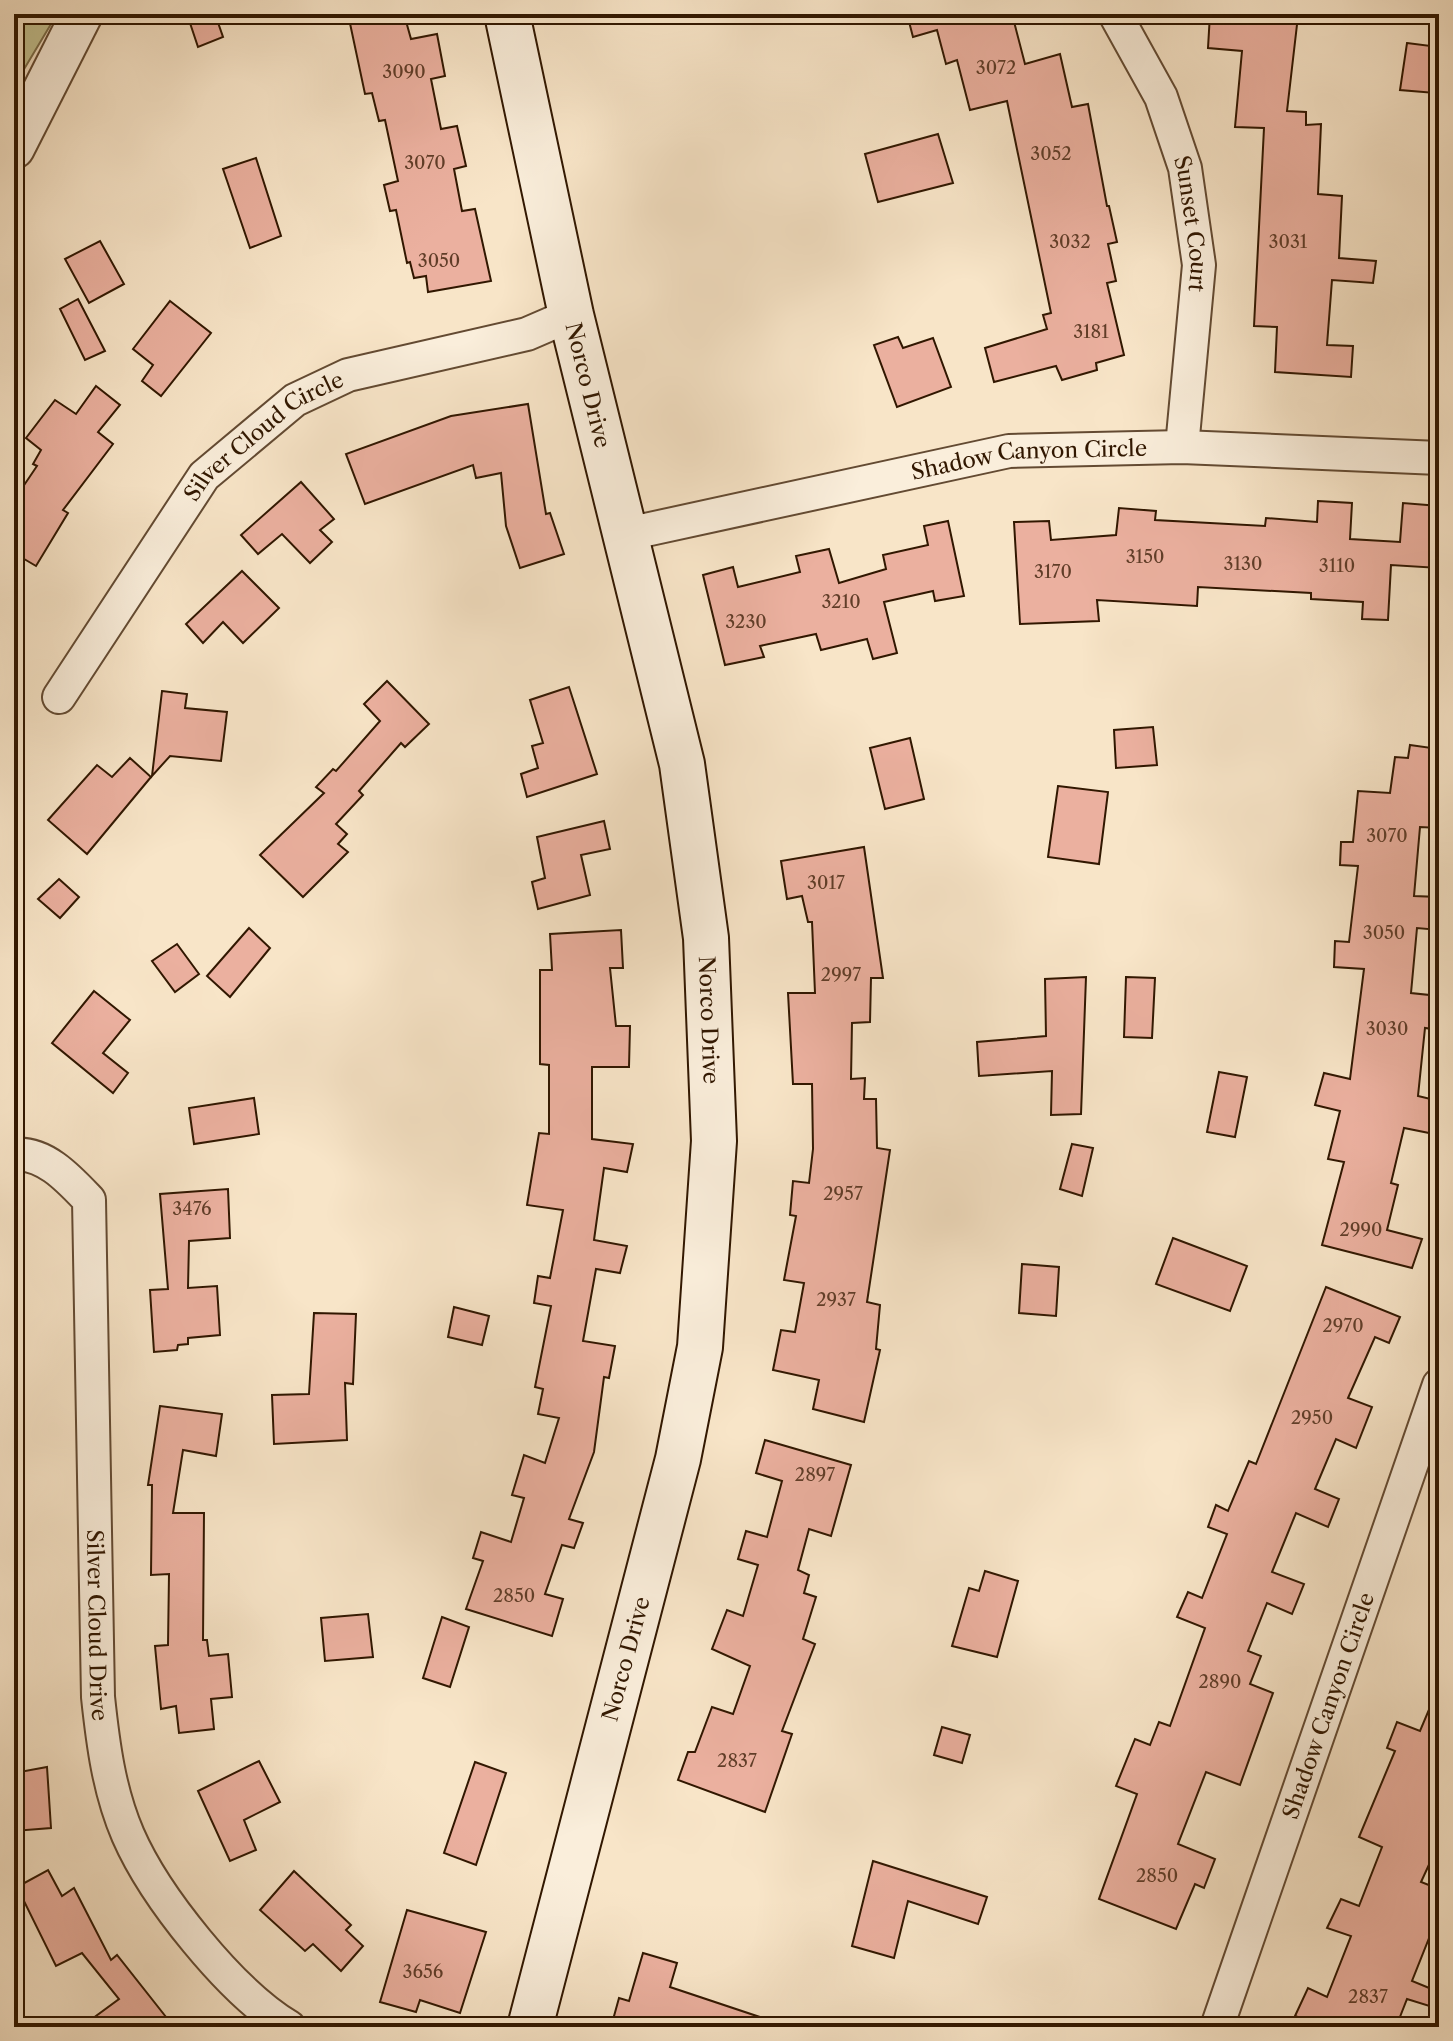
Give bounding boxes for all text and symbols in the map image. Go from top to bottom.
house number: 3072 [976,57,1016,79]
house number: 3090 [382,61,426,83]
house number: 3052 [1030,143,1072,165]
house number: 3070 [404,152,446,174]
street label: Sunset Court [1168,152,1213,293]
house number: 3032 [1049,231,1091,253]
house number: 3031 [1269,231,1308,253]
house number: 3050 [418,250,460,272]
street label: Norco Drive [560,320,617,451]
house number: 3181 [1073,321,1109,343]
street label: Silver Cloud Circle [178,366,348,506]
street label: Shadow Canyon Circle [909,434,1147,485]
house number: 3150 [1126,546,1164,568]
house number: 3130 [1224,553,1262,575]
house number: 3110 [1319,555,1355,577]
house number: 3170 [1034,561,1072,583]
house number: 3210 [821,591,861,613]
house number: 3230 [725,611,767,633]
house number: 3070 [1366,825,1408,847]
house number: 3017 [807,872,845,894]
house number: 3050 [1363,922,1405,944]
street label: Norco Drive [693,955,725,1085]
house number: 2997 [821,964,861,986]
house number: 3030 [1366,1018,1408,1040]
house number: 2957 [823,1183,863,1205]
house number: 3476 [172,1198,212,1220]
house number: 2990 [1340,1219,1382,1241]
house number: 2937 [816,1289,856,1311]
house number: 2970 [1322,1315,1364,1337]
house number: 2950 [1291,1407,1333,1429]
house number: 2897 [795,1464,835,1486]
street label: Silver Cloud Drive [81,1529,114,1722]
house number: 2850 [493,1585,535,1607]
street label: Shadow Canyon Circle [1276,1589,1380,1823]
street label: Norco Drive [596,1594,656,1724]
house number: 2890 [1199,1671,1241,1693]
house number: 2837 [717,1750,757,1772]
house number: 2850 [1136,1865,1178,1887]
house number: 3656 [403,1961,443,1983]
house number: 2837 [1348,1986,1388,2008]

